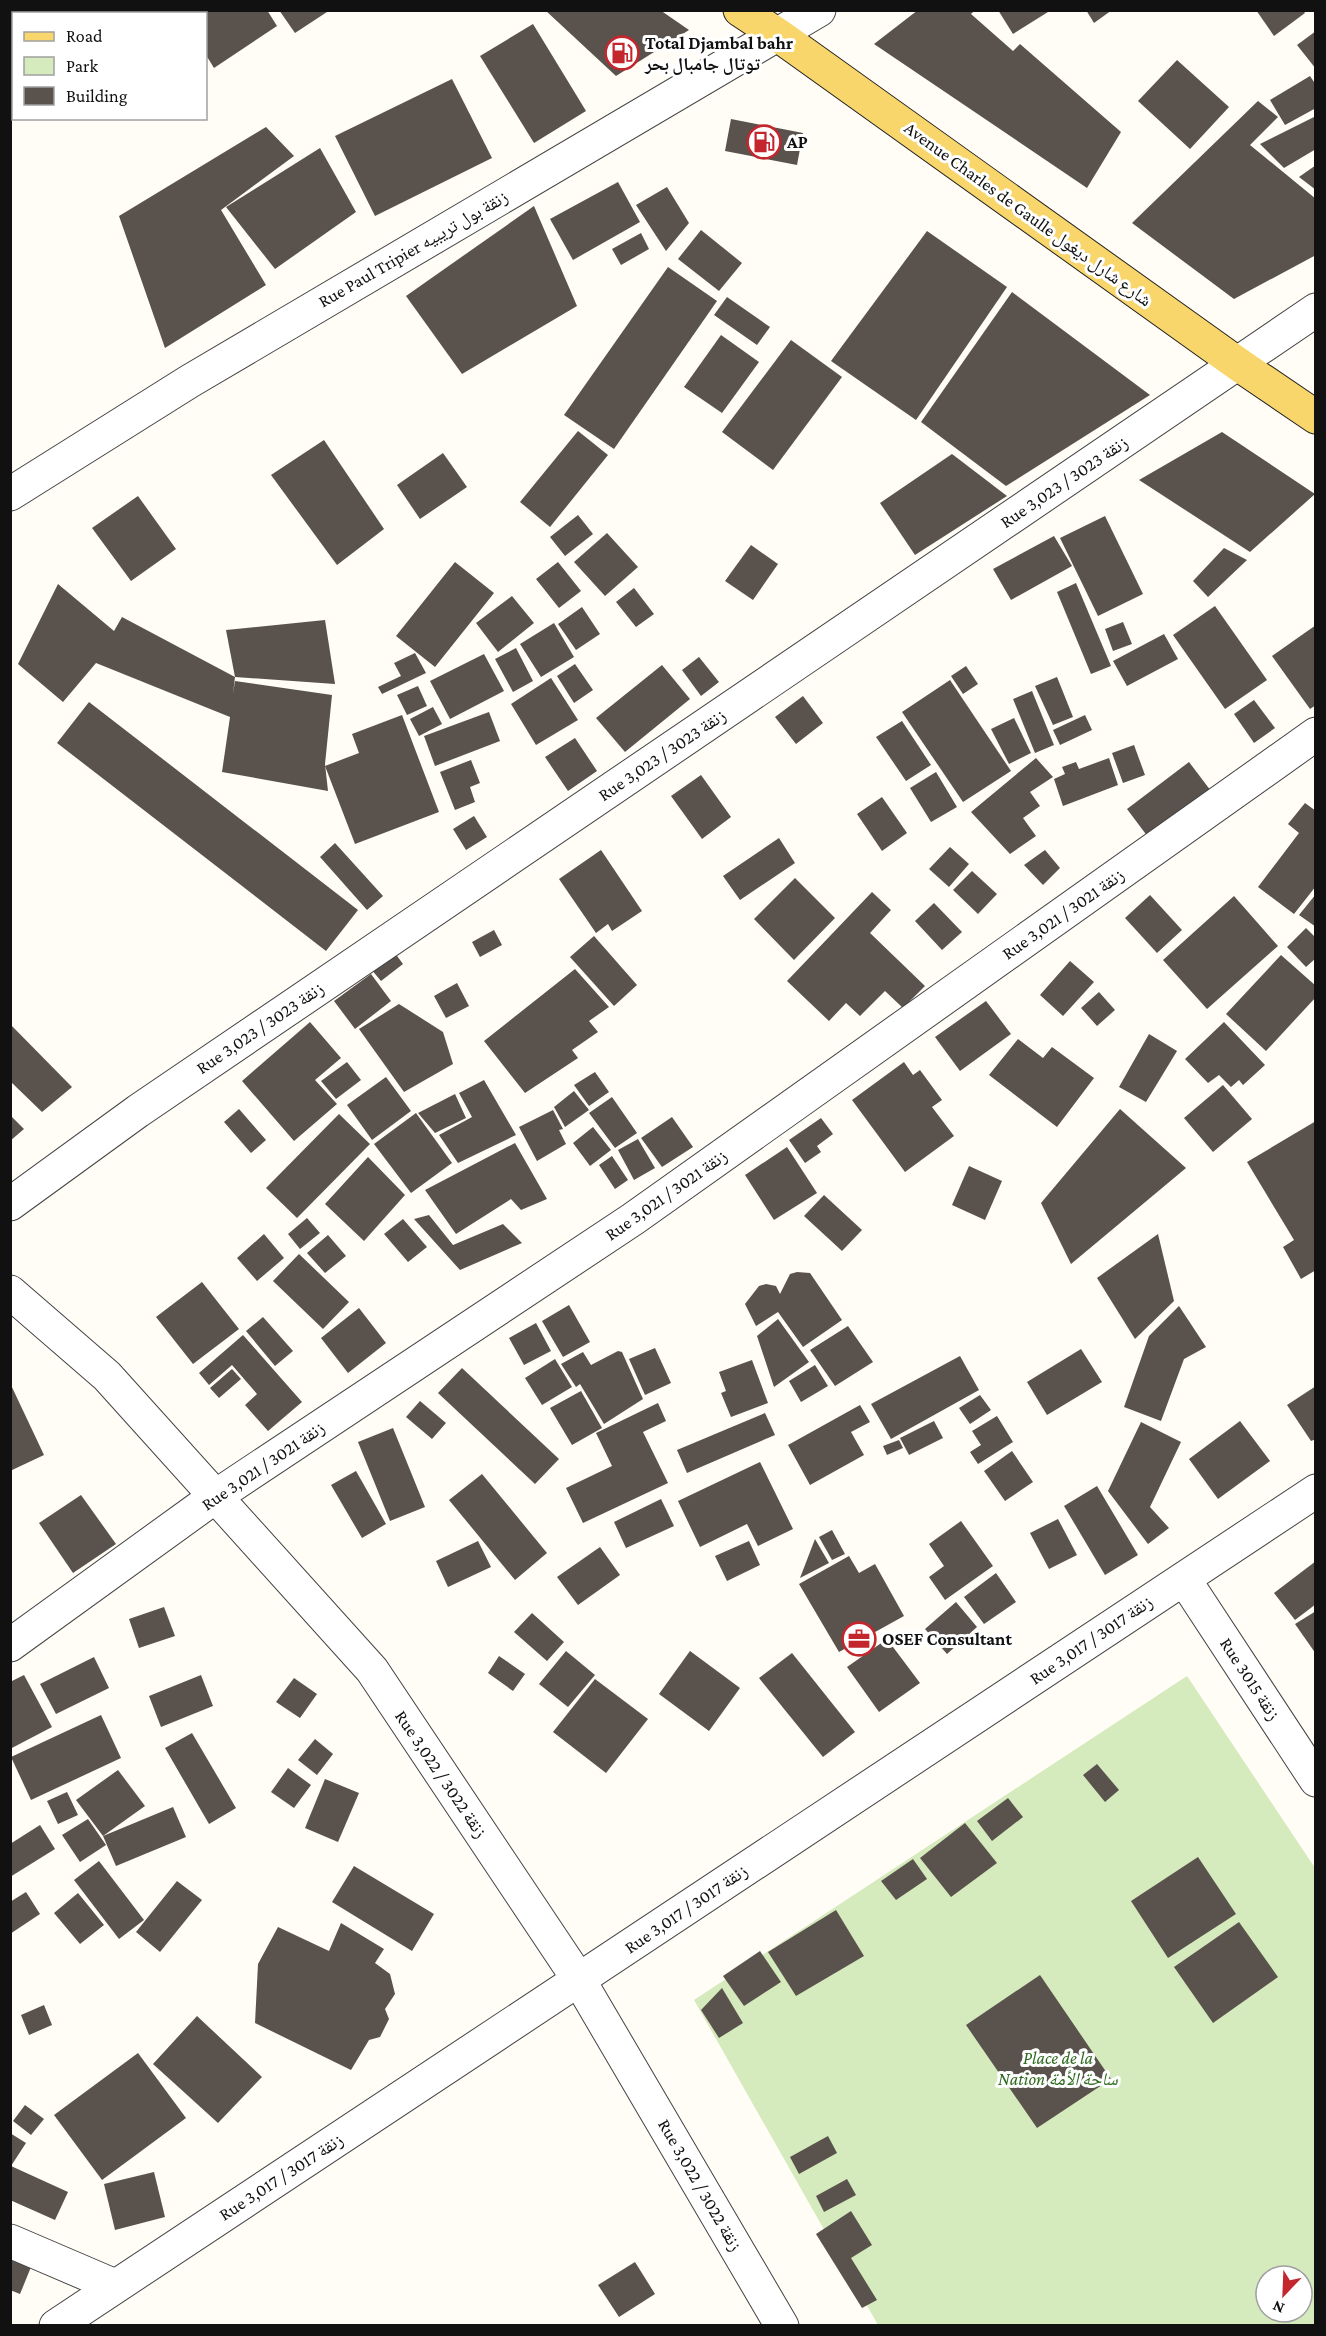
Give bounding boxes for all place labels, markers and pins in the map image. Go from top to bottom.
place label: Total Djambal bahr توتال جامبال بحر [644,33,793,75]
fuel station icon: Total Djambal bahr توتال جامبال بحر [604,35,640,71]
fuel station icon: AP [746,124,782,160]
place label: AP [786,132,808,152]
office icon: OSEF Consultant [841,1621,877,1657]
place label: OSEF Consultant [882,1629,1012,1649]

